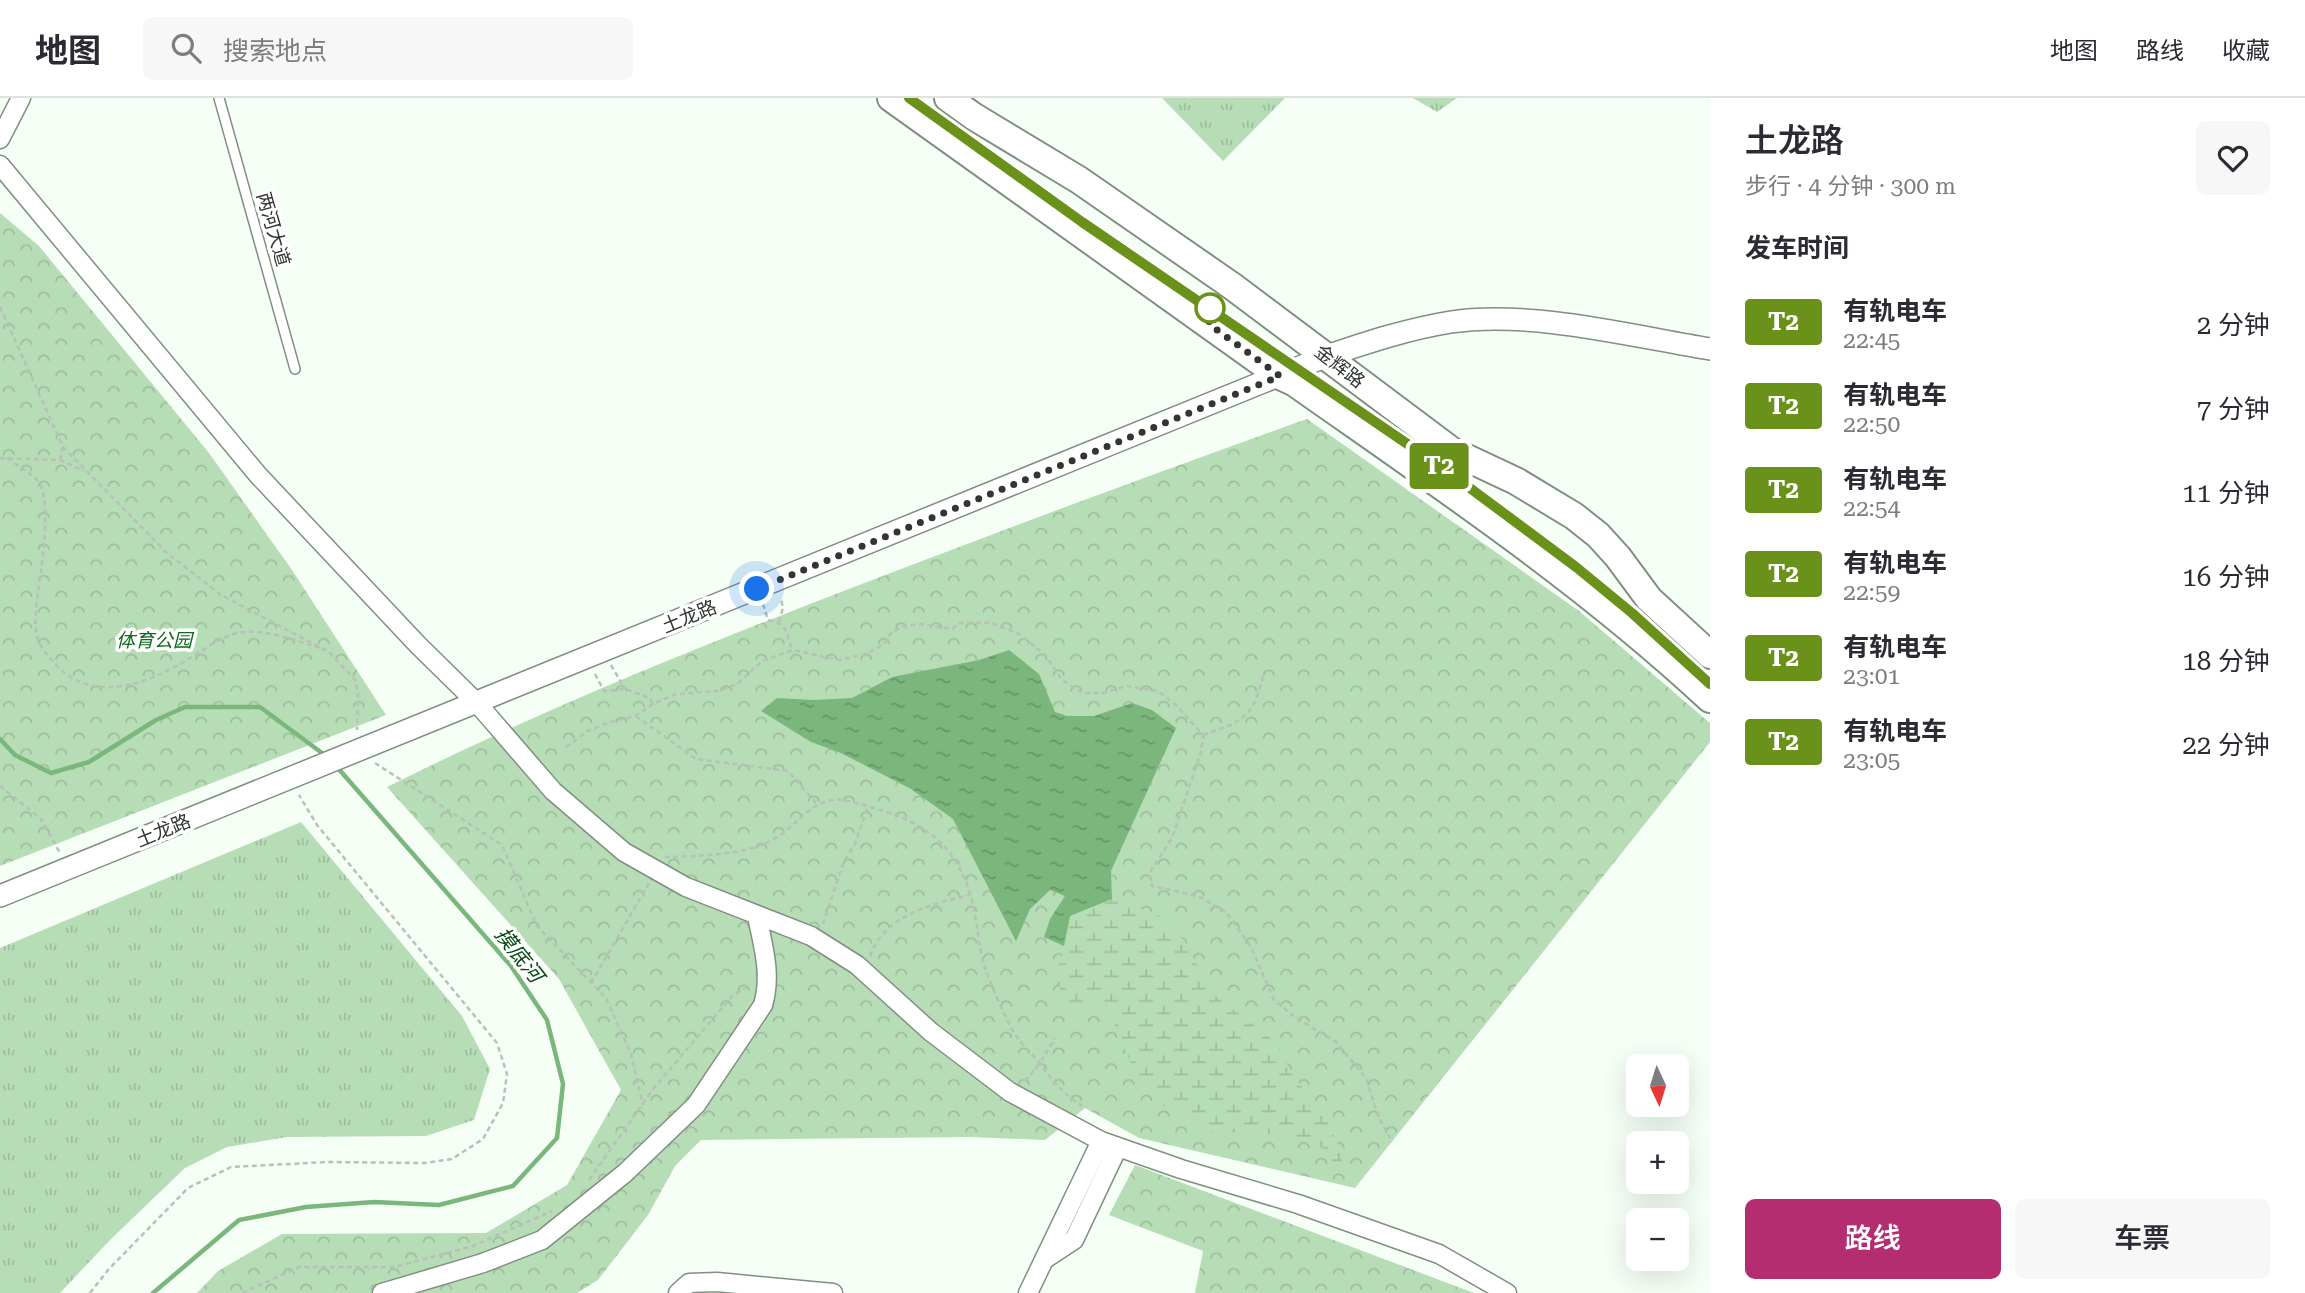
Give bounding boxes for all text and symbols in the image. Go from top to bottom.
search box [143,17,633,80]
icon: search [167,29,205,67]
text: 地图 [35,31,101,70]
text: 搜索地点 [223,36,327,66]
text: 地图 [2050,37,2098,65]
text: 路线 [2136,37,2184,65]
text: 收藏 [2222,37,2270,65]
text: 土龙路 [1745,121,1844,160]
button: heart [2196,121,2270,195]
text: 步行 · 4 分钟 · 300 m [1745,173,1956,200]
street label: 两河大道 [252,189,295,269]
text: 发车时间 [1745,233,1849,263]
unlabelled marker [1195,293,1225,323]
text: 有轨电车 [1843,296,1947,326]
text: T2 [1768,308,1799,336]
text: 2 分钟 [2197,310,2270,340]
text: 22:45 [1843,327,1900,354]
street label: 金辉路 [1310,340,1369,393]
text: 有轨电车 [1843,380,1947,410]
text: T2 [1768,392,1799,420]
text: 7 分钟 [2197,394,2270,424]
text: 22:50 [1843,411,1900,438]
line badge: T2 [1408,443,1470,489]
text: T2 [1424,452,1454,480]
text: 有轨电车 [1843,464,1947,494]
text: T2 [1768,476,1799,504]
text: 11 分钟 [2182,478,2270,508]
text: 22:54 [1843,495,1900,522]
text: 有轨电车 [1843,548,1947,578]
text: T2 [1768,560,1799,588]
text: 16 分钟 [2182,562,2270,592]
your location [739,571,774,606]
text: 22:59 [1843,579,1900,606]
street label: 土龙路 [658,595,720,638]
park label: 体育公园 [116,629,195,652]
text: 有轨电车 [1843,632,1947,662]
text: T2 [1768,644,1799,672]
text: 18 分钟 [2182,646,2270,676]
text: 23:01 [1843,663,1900,690]
text: 有轨电车 [1843,716,1947,746]
text: T2 [1768,728,1799,756]
text: 22 分钟 [2182,730,2270,760]
text: 23:05 [1843,747,1900,774]
street label: 土龙路 [132,809,194,852]
water label: 摸底河 [490,923,550,990]
north arrow [1626,1054,1689,1116]
map controls [1626,1054,1689,1271]
button: + [1626,1131,1689,1194]
button: 路线 [1745,1199,2001,1279]
button: 车票 [2015,1199,2270,1279]
button: − [1626,1208,1689,1271]

